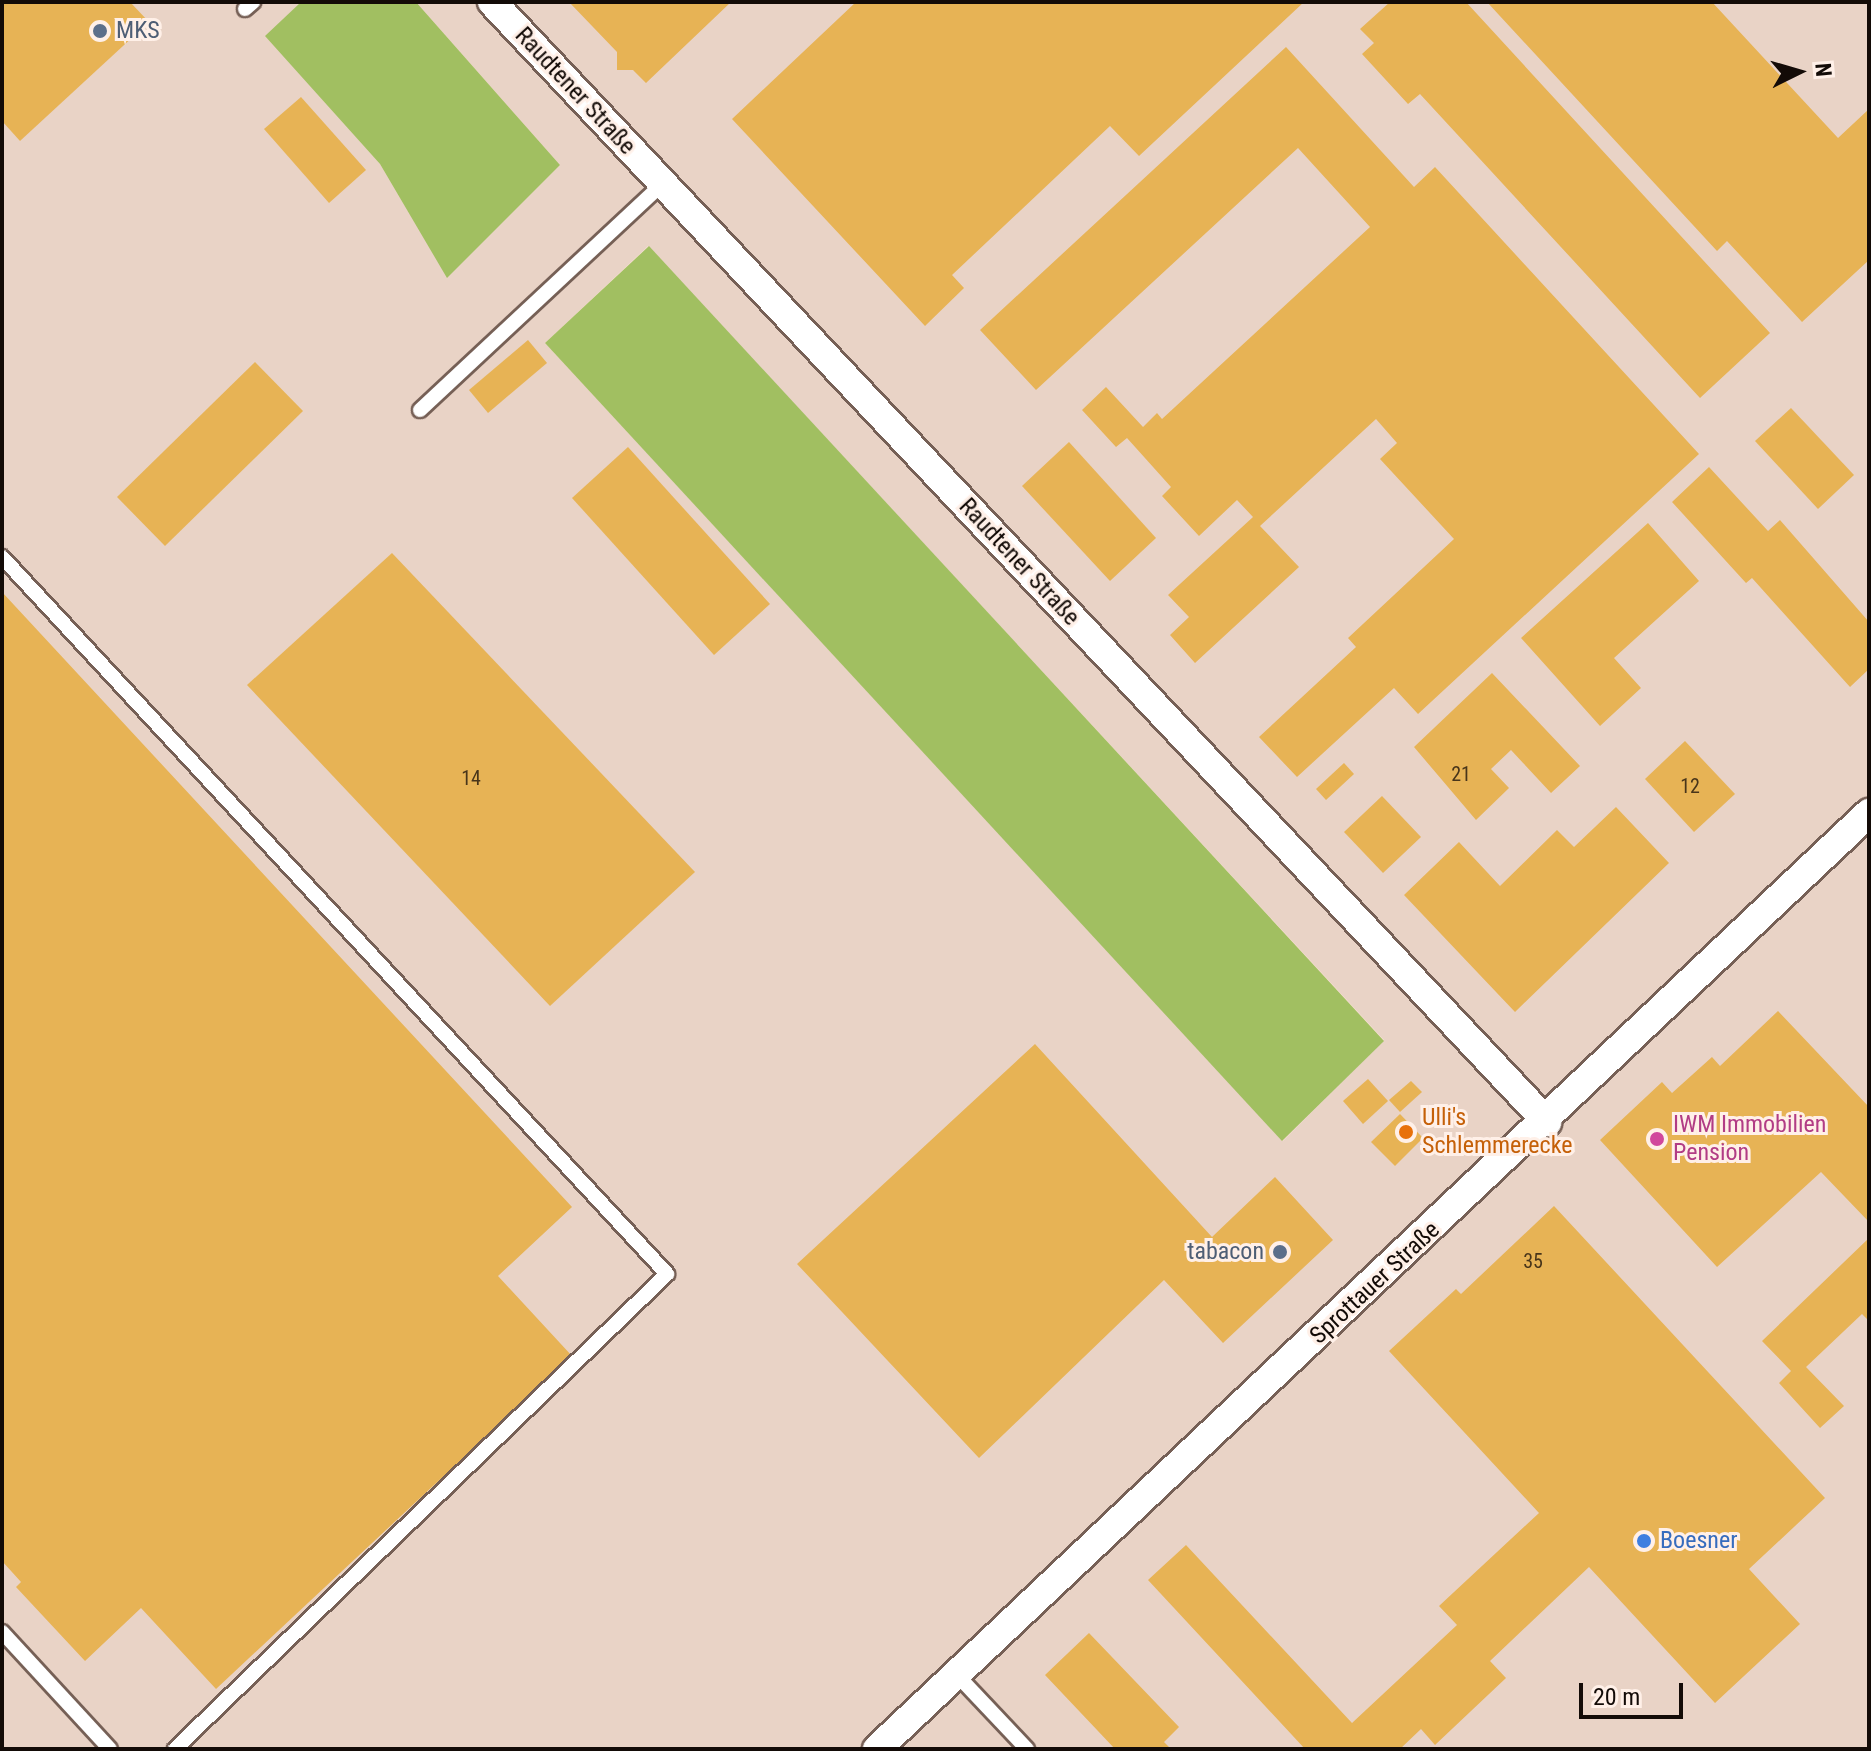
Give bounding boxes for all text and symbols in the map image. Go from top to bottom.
place label: MKS [116,17,160,45]
street label: Raudtener Straße [509,21,641,161]
marker: MKS [91,22,109,40]
north arrow [1759,32,1839,112]
text: N [1810,62,1836,78]
street label: Raudtener Straße [953,492,1085,632]
house number: 21 [1451,762,1471,786]
house number: 14 [461,766,481,790]
house number: 12 [1680,774,1700,798]
place label: Ulli's Schlemmerecke [1422,1104,1573,1160]
place label: IWM Immobilien Pension [1673,1111,1826,1167]
marker: Ulli's Schlemmerecke [1397,1123,1415,1141]
marker: IWM Immobilien Pension [1648,1130,1666,1148]
street label: Sprottauer Straße [1304,1216,1446,1350]
place label: tabacon [1187,1238,1264,1266]
marker: tabacon [1271,1243,1289,1261]
house number: 35 [1523,1249,1543,1273]
place label: Boesner [1660,1527,1738,1555]
marker: Boesner [1635,1532,1653,1550]
scale bar [1583,1667,1687,1717]
text: 20 m [1593,1683,1640,1711]

